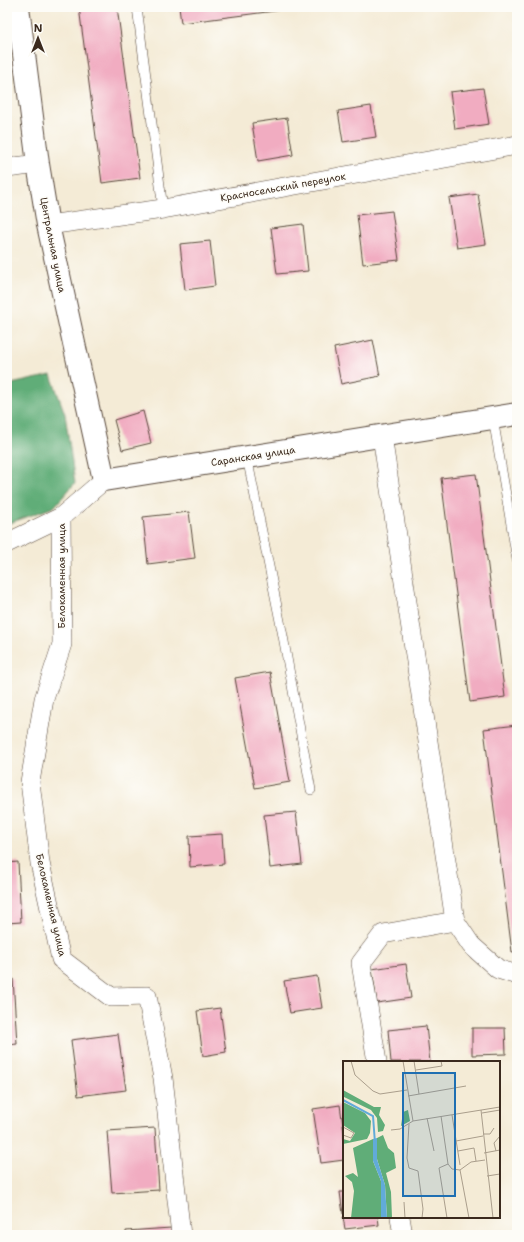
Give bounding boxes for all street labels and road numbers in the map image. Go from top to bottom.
street label: Красносельский переулок [219,169,347,204]
street label: Центральная улица [37,196,69,295]
street label: Саранская улица [210,443,297,469]
street label: Белокаменная улица [55,523,68,629]
street label: Белокаменная улица [33,852,69,959]

